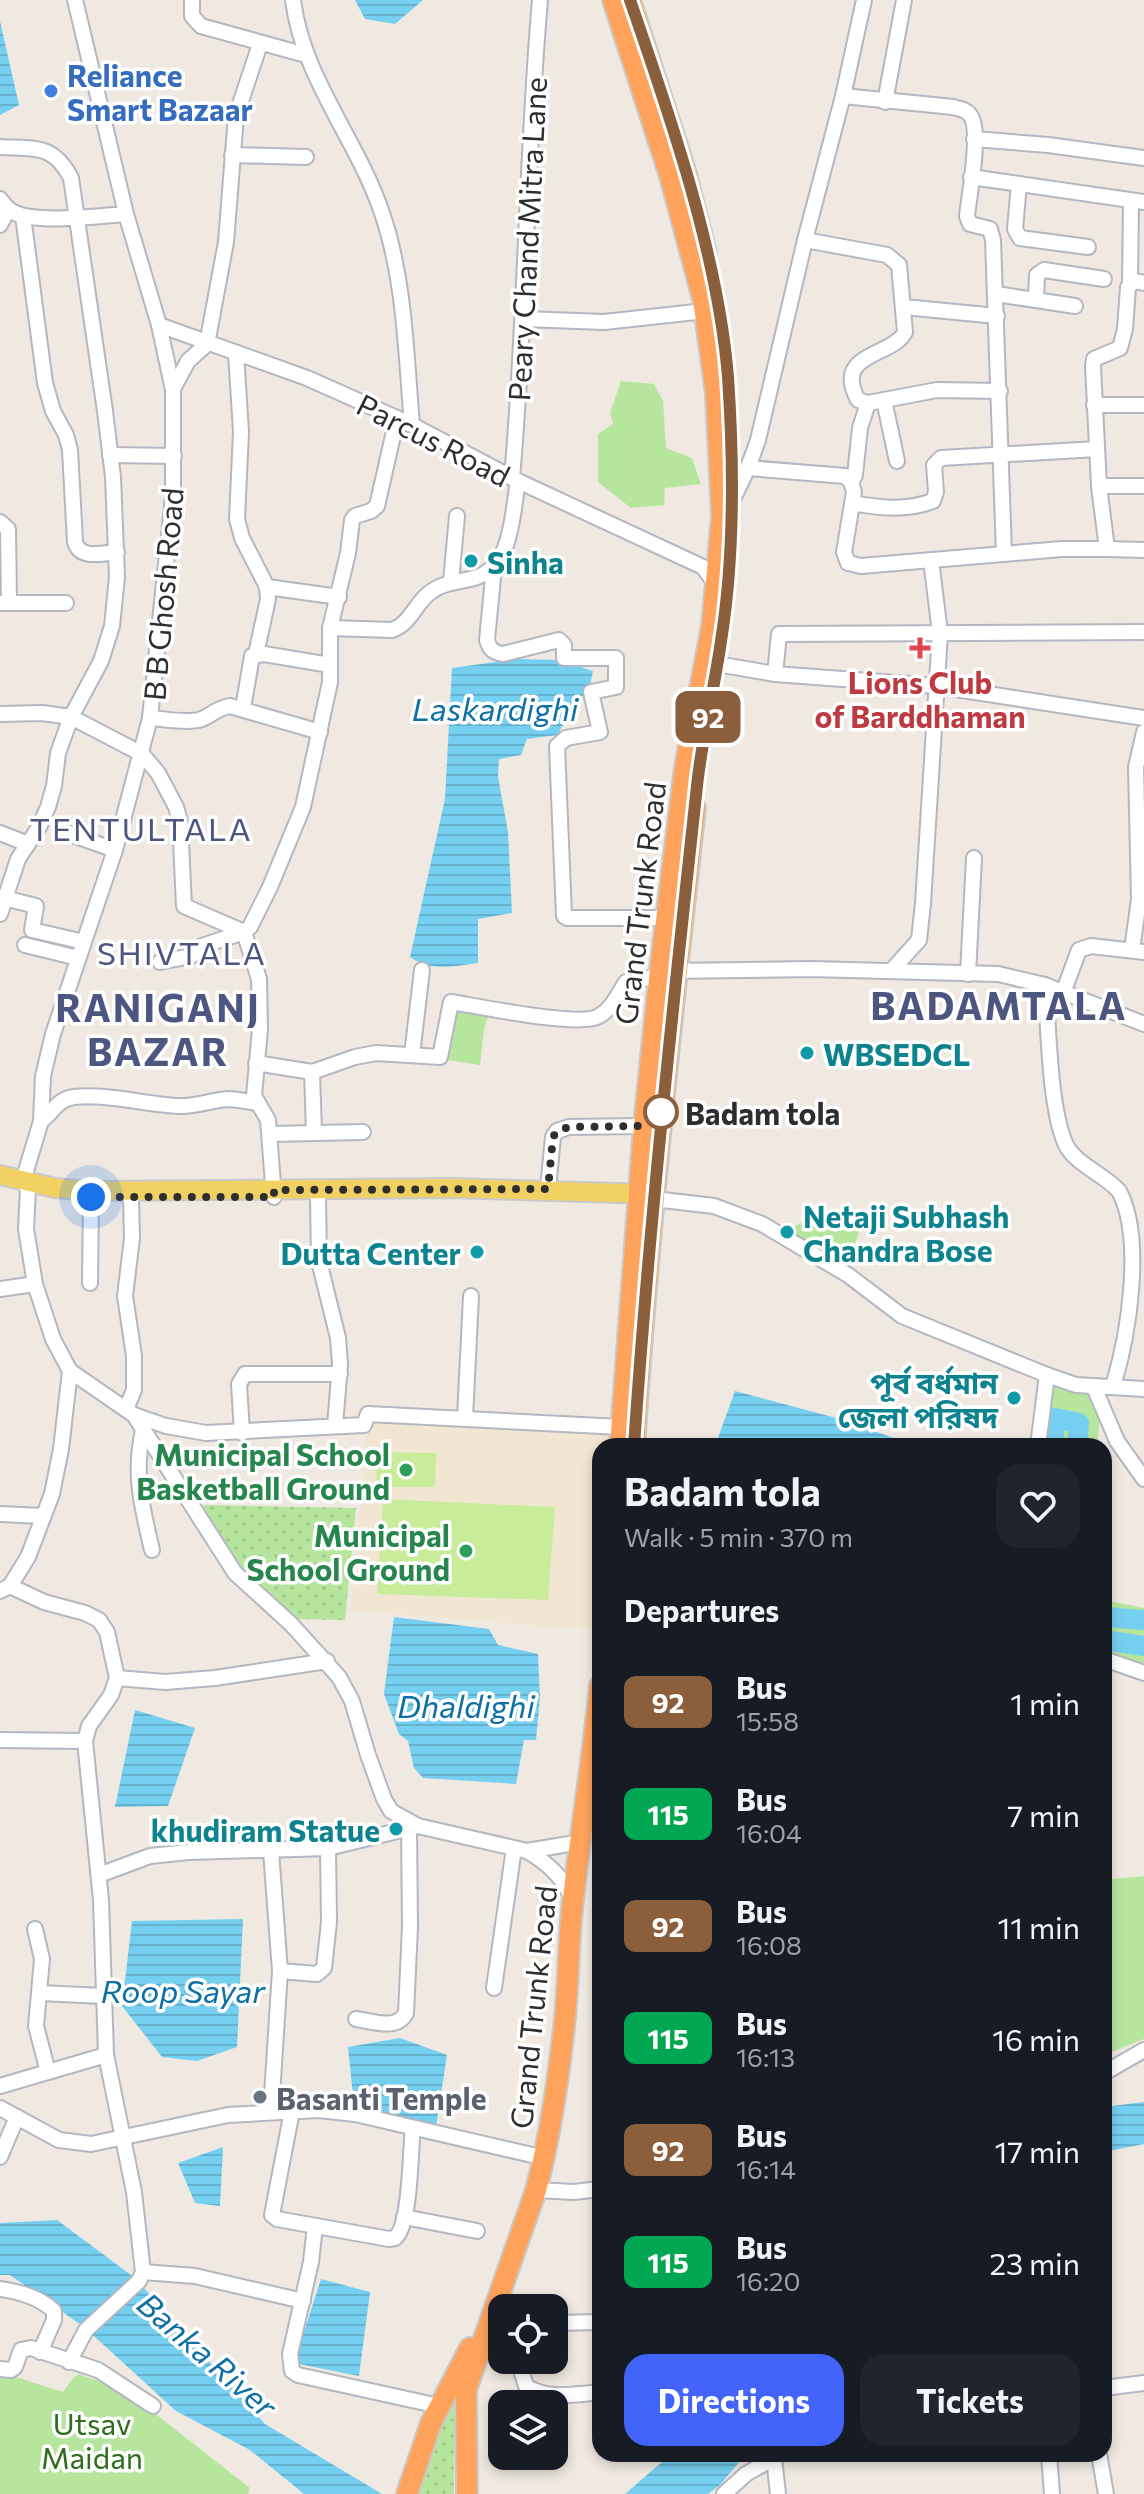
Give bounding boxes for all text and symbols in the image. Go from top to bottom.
place label: Reliance Smart Bazaar [67,56,253,127]
street label: Peary Chand Mitra Lane [499,76,553,402]
marker: Reliance Smart Bazaar [42,82,60,100]
street label: Parcus Road [351,385,517,493]
street label: B B Ghosh Road [134,486,190,702]
place label: Sinha [487,543,564,580]
marker: Sinha [462,552,480,570]
marker: Lions Club of Barddhaman [909,637,931,659]
place label: Lions Club of Barddhaman [814,663,1026,734]
water label: Laskardighi [412,688,580,728]
line badge: 92 [672,691,744,743]
text: 92 [691,700,725,734]
street label: Grand Trunk Road [606,779,672,1027]
district label: TENTULTALA [30,808,252,848]
district label: SHIVTALA [97,932,267,972]
district label: BADAMTALA [870,981,1128,1028]
district label: RANIGANJ BAZAR [55,983,261,1074]
place label: WBSEDCL [823,1035,970,1072]
marker: WBSEDCL [798,1044,816,1062]
place label: Badam tola [685,1094,840,1131]
marker: Badam tola [644,1095,678,1129]
your location [71,1177,111,1217]
place label: Netaji Subhash Chandra Bose [803,1197,1009,1268]
marker: Netaji Subhash Chandra Bose [778,1223,796,1241]
place label: Dutta Center [281,1234,461,1271]
marker: Dutta Center [468,1243,486,1261]
place label: পূর্ব বর্ধমান জেলা পরিষদ [838,1363,999,1434]
marker: পূর্ব বর্ধমান জেলা পরিষদ [1005,1389,1023,1407]
place label: Municipal School Basketball Ground [136,1435,390,1506]
marker: Municipal School Basketball Ground [397,1461,415,1479]
button: heart [996,1464,1080,1548]
text: Badam tola [624,1467,821,1514]
place label: Municipal School Ground [247,1516,450,1587]
text: Walk · 5 min · 370 m [624,1521,853,1552]
marker: Municipal School Ground [457,1542,475,1560]
text: Departures [624,1591,779,1628]
text: Bus [736,1668,787,1705]
text: 1 min [1010,1684,1080,1721]
water label: Dhaldighi [397,1685,536,1725]
text: 92 [651,1685,685,1719]
text: 15:58 [736,1705,799,1736]
text: Bus [736,1780,787,1817]
text: 7 min [1007,1796,1080,1833]
text: 115 [647,1797,689,1831]
place label: khudiram Statue [151,1811,380,1848]
text: 16:04 [736,1817,802,1848]
marker: khudiram Statue [387,1820,405,1838]
street label: Grand Trunk Road [501,1884,563,2130]
text: Bus [736,1892,787,1929]
text: 11 min [998,1908,1080,1945]
text: 92 [651,1909,685,1943]
text: 16:08 [736,1929,802,1960]
water label: Roop Sayar [101,1970,266,2010]
text: Bus [736,2004,787,2041]
text: 16 min [992,2020,1080,2057]
text: 115 [647,2021,689,2055]
text: 16:13 [736,2041,795,2072]
place label: Basanti Temple [276,2079,486,2116]
marker: Basanti Temple [251,2088,269,2106]
text: Bus [736,2116,787,2153]
text: 17 min [995,2132,1080,2169]
text: 92 [651,2133,685,2167]
text: 16:14 [736,2153,796,2184]
text: Bus [736,2228,787,2265]
text: 23 min [989,2244,1080,2281]
text: 115 [647,2245,689,2279]
text: 16:20 [736,2265,800,2296]
water label: Banka River [130,2283,287,2426]
map controls [488,2294,568,2470]
button: locate [488,2294,568,2374]
button: Directions [624,2354,844,2446]
button: Tickets [860,2354,1080,2446]
button: layers [488,2390,568,2470]
park label: Utsav Maidan [41,2404,143,2475]

